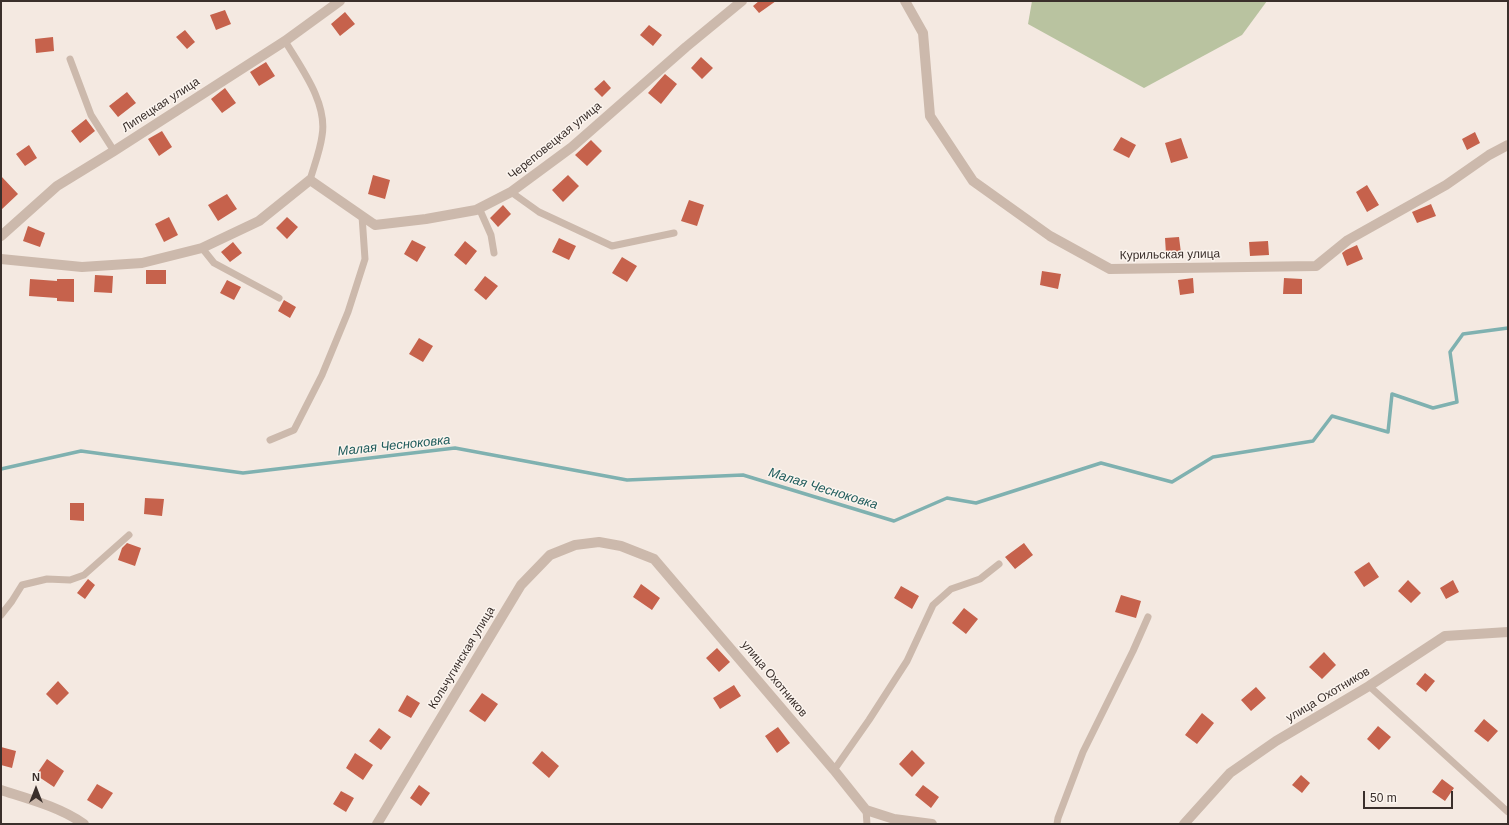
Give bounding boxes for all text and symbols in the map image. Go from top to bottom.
street label: Липецкая улица [119,75,203,135]
street label: Череповецкая улица [505,99,605,183]
street label: Курильская улица [1120,247,1220,263]
water label: Малая Чесноковка [337,432,451,460]
water label: Малая Чесноковка [766,465,880,513]
street label: Кольчугинская улица [426,604,498,712]
street label: улица Охотников [738,638,810,720]
street label: улица Охотников [1284,664,1372,726]
north arrow [16,769,56,809]
text: N [32,771,40,783]
scale bar [1365,783,1455,809]
text: 50 m [1370,791,1397,805]

